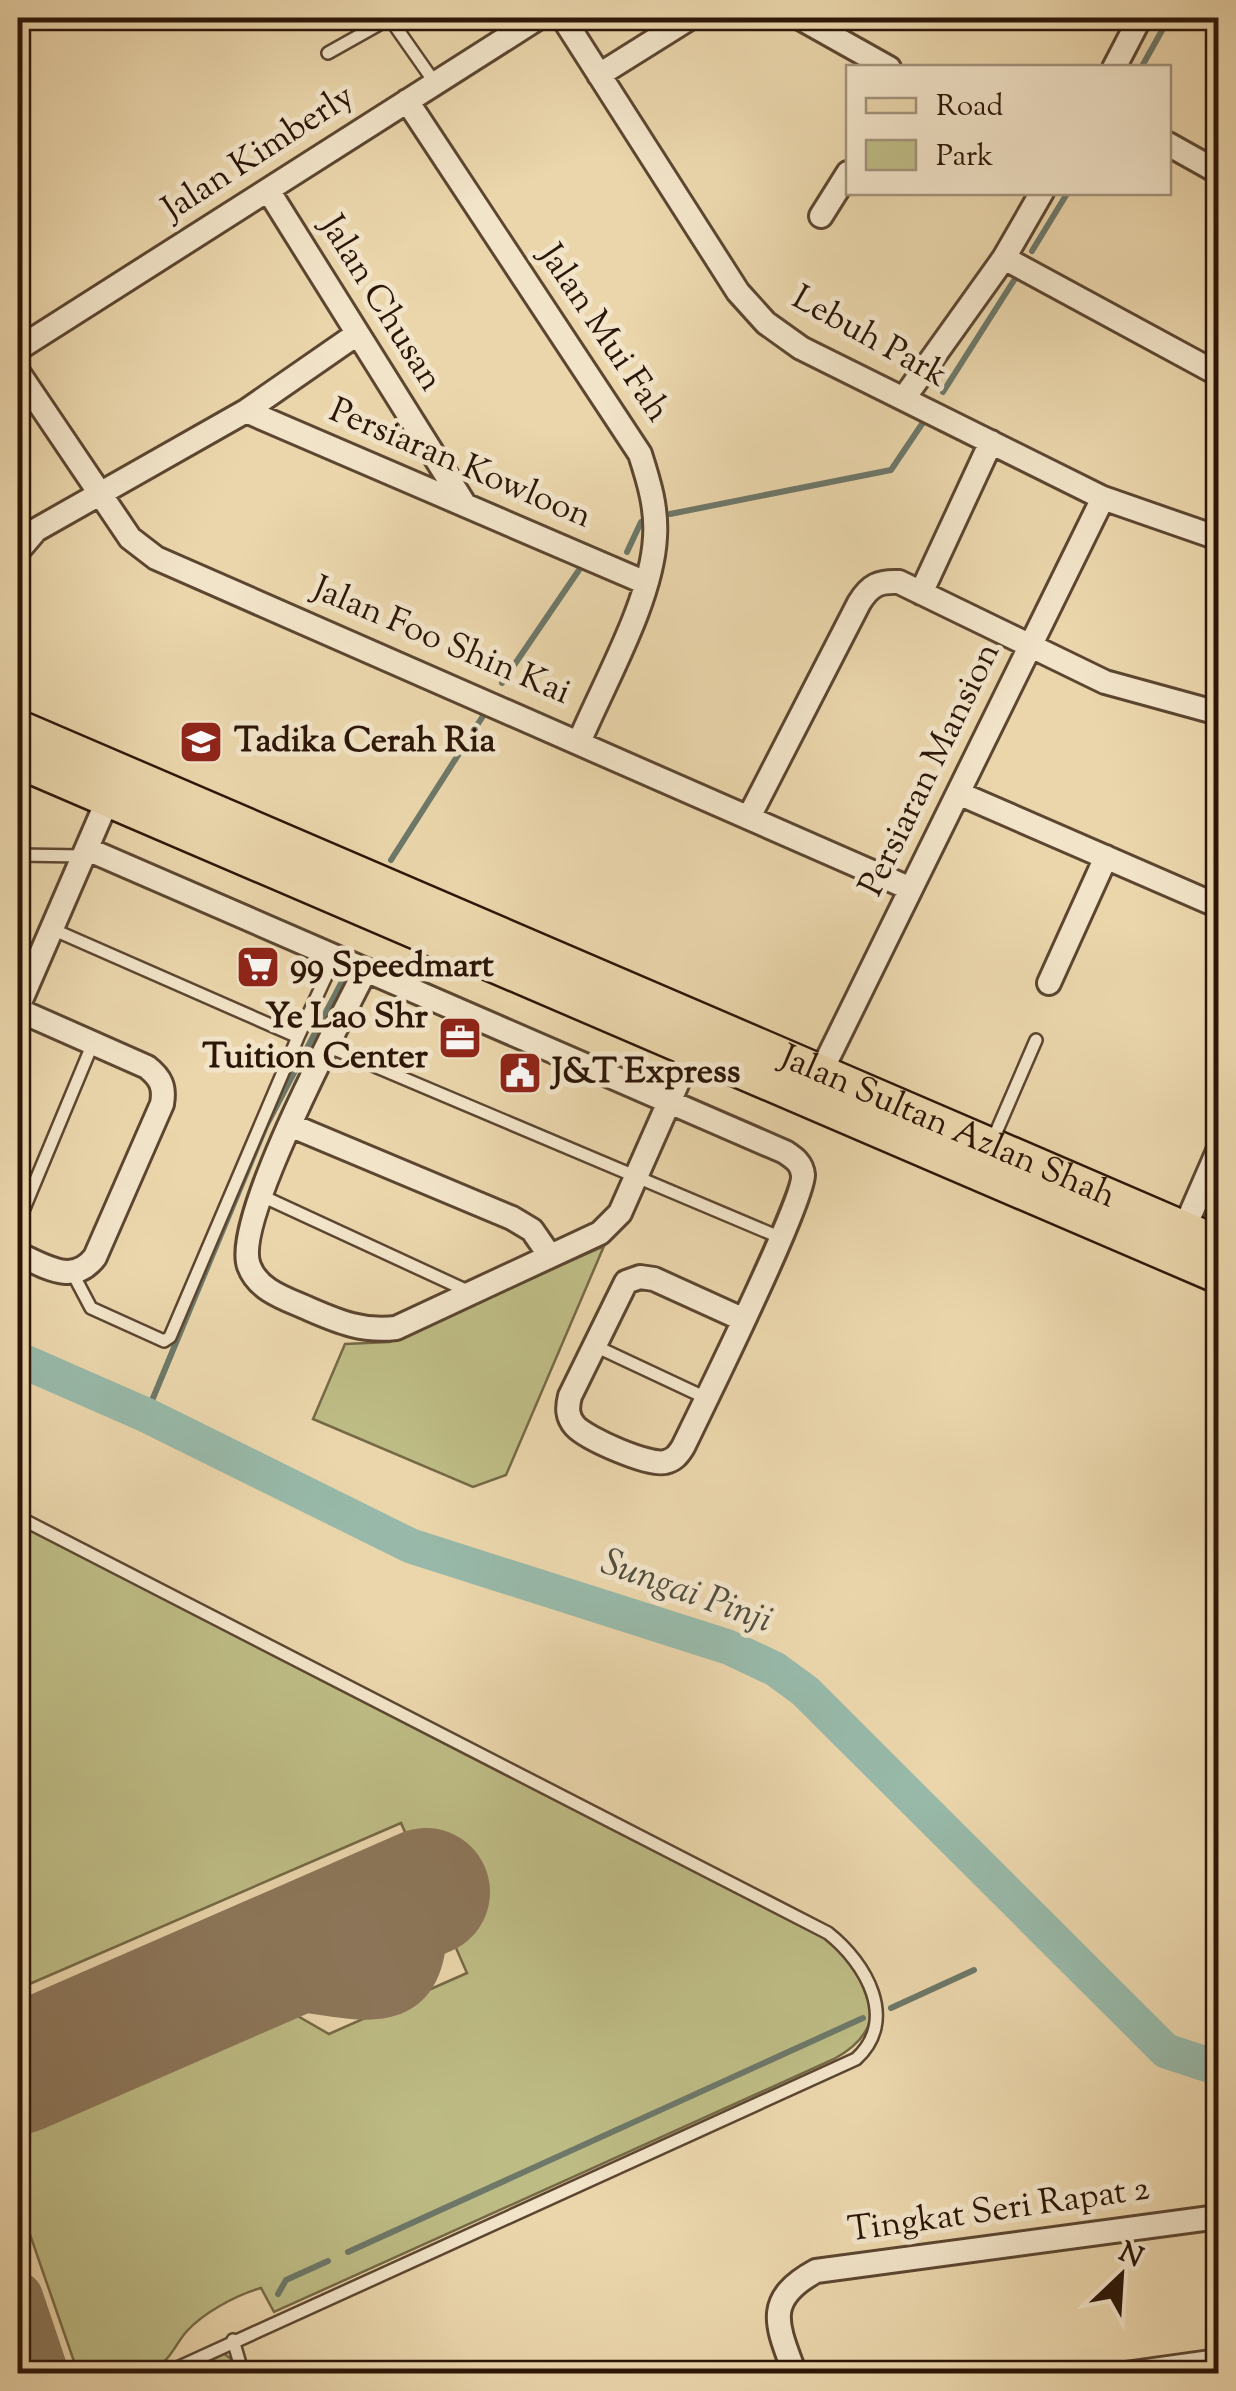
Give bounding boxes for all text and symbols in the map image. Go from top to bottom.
legend [846,65,1171,195]
street label: Jalan Kimberly [151,73,365,236]
text: Road [936,86,1003,129]
text: Park [936,136,993,179]
street label: Jalan Chusan [304,204,454,402]
street label: Jalan Mui Fah [523,233,681,433]
street label: Lebuh Park [782,274,956,402]
street label: Persiaran Kowloon [321,387,599,543]
street label: Jalan Foo Shin Kai [302,564,578,719]
street label: Persiaran Mansion [847,634,1015,906]
place label: Tadika Cerah Ria [234,717,496,768]
school or university icon: Tadika Cerah Ria [178,719,224,765]
place label: 99 Speedmart [290,942,494,993]
supermarket icon: 99 Speedmart [235,944,281,990]
place label: Ye Lao Shr Tuition Center [202,993,429,1084]
office icon: Ye Lao Shr Tuition Center [437,1015,483,1061]
street label: Jalan Sultan Azlan Shah [770,1032,1124,1222]
place label: J&T Express [549,1048,741,1099]
public building icon: J&T Express [497,1050,543,1096]
water label: Sungai Pinji [593,1537,779,1649]
street label: Tingkat Seri Rapat 2 [845,2165,1153,2257]
north arrow [1071,2226,1171,2326]
text: N [1112,2233,1149,2279]

